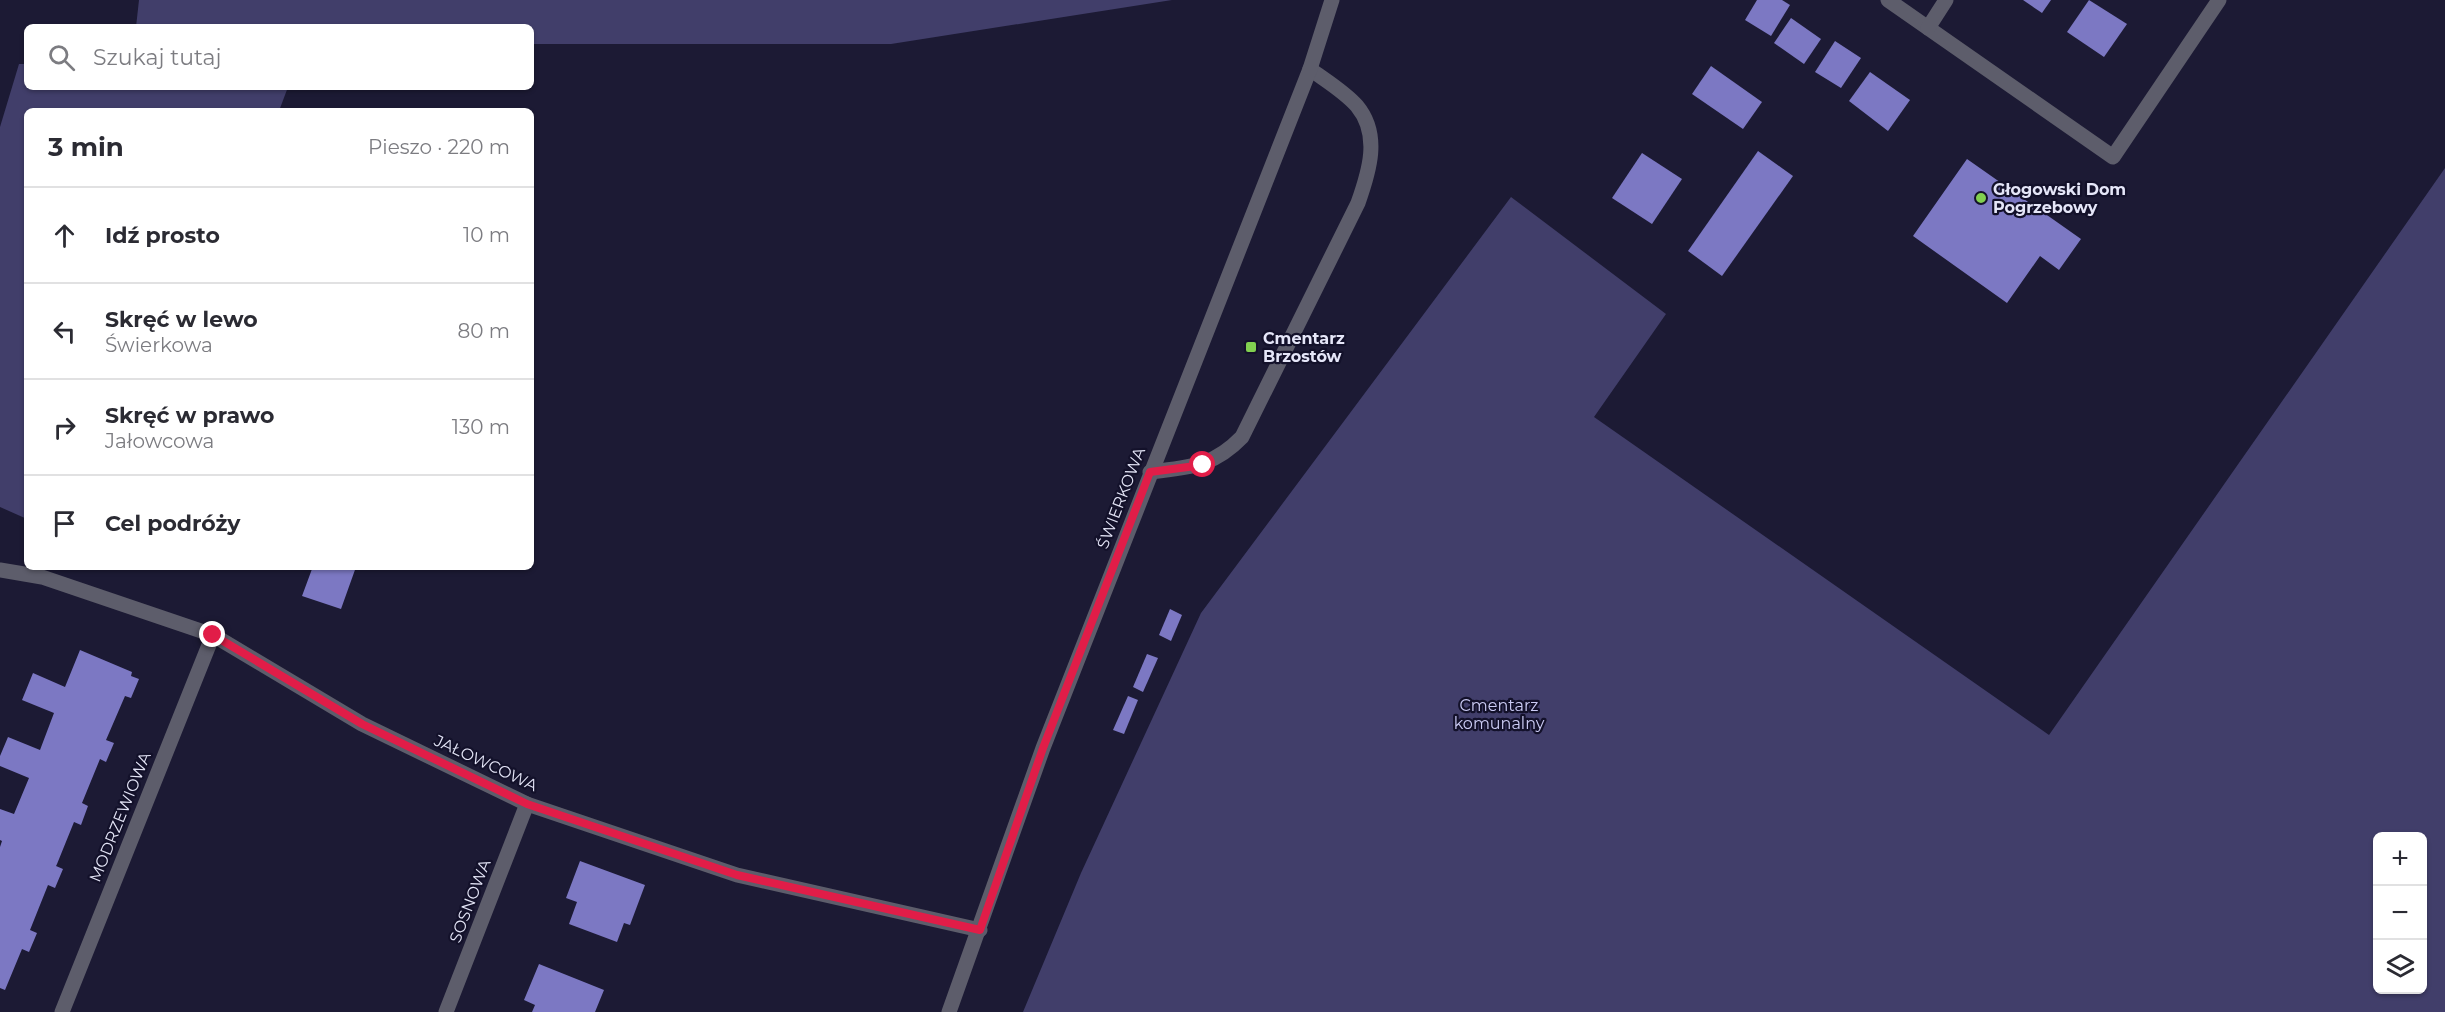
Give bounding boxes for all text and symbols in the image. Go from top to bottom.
search box [24,24,534,90]
icon: search [45,41,78,74]
text: Szukaj tutaj [93,44,221,71]
text: 3 min [48,131,124,163]
text: Pieszo · 220 m [368,135,510,159]
place label: Głogowski Dom Pogrzebowy [1993,180,2126,217]
marker: Głogowski Dom Pogrzebowy [1974,191,1988,205]
icon: ahead [48,219,81,252]
text: Idź prosto [105,222,220,249]
text: 10 m [463,223,510,247]
text: Skręć w lewo [105,306,258,333]
icon: left [48,315,81,348]
text: 80 m [458,319,510,343]
place label: Cmentarz Brzostów [1263,329,1345,366]
text: Świerkowa [105,333,213,357]
marker: Cmentarz Brzostów [1244,340,1258,354]
text: Skręć w prawo [105,402,274,429]
icon: right [48,411,81,444]
text: 130 m [452,415,510,439]
text: Jałowcowa [105,429,214,453]
street label: ŚWIERKOWA [1093,444,1149,551]
route start [1189,451,1215,477]
icon: arrive [48,507,81,540]
text: Cel podróży [105,510,241,537]
route end [199,621,225,647]
park label: Cmentarz komunalny [1454,696,1545,733]
street label: JAŁOWCOWA [431,730,541,795]
street label: MODRZEWIOWA [85,749,155,885]
map controls [2373,832,2427,994]
button: + [2373,832,2427,886]
street label: SOSNOWA [445,856,495,945]
button: − [2373,886,2427,940]
button: layers [2373,940,2427,994]

